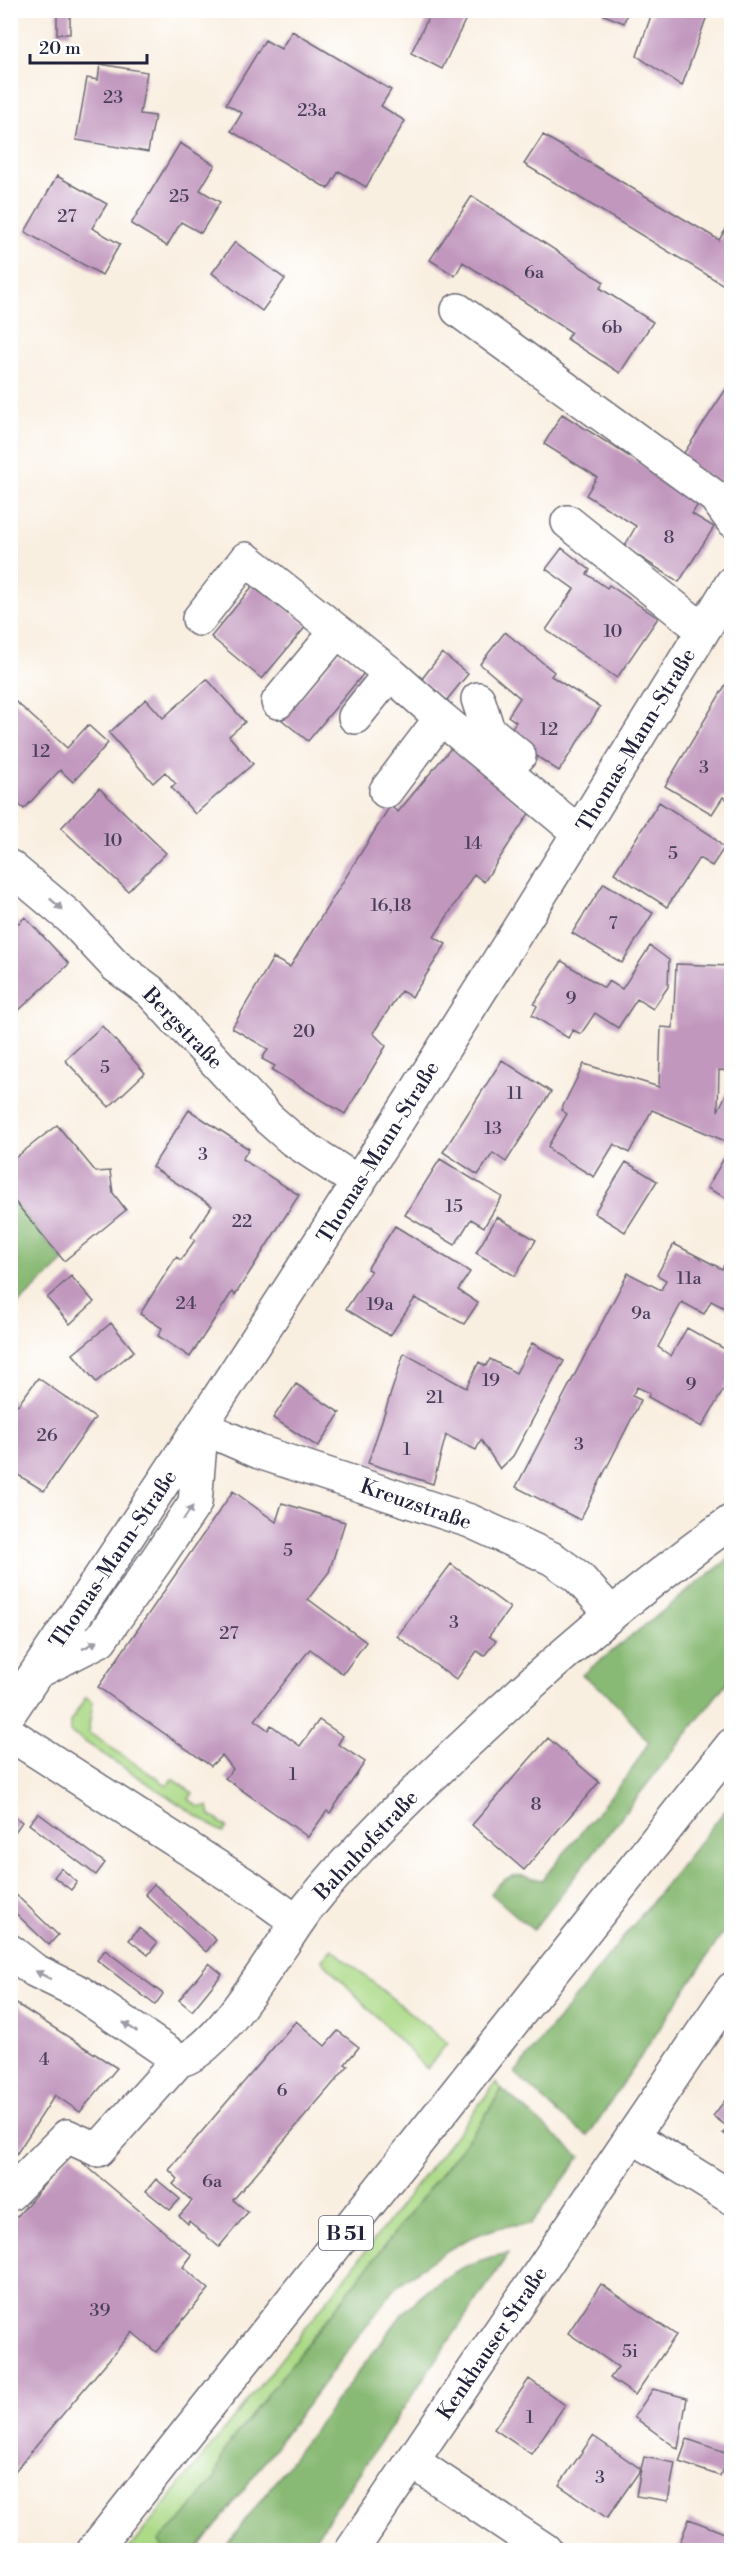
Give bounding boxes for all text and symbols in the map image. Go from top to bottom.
scale bar [30,27,147,65]
text: 20 m [39,37,81,60]
house number: 23 [103,86,123,109]
house number: 23a [297,99,328,122]
house number: 25 [169,185,189,208]
house number: 27 [57,205,77,228]
house number: 6a [524,261,545,284]
house number: 6b [601,316,623,339]
house number: 8 [663,526,675,549]
house number: 10 [603,620,623,643]
street label: Thomas-Mann-Straße [572,644,702,837]
house number: 12 [540,718,558,741]
house number: 12 [32,740,50,763]
house number: 3 [699,756,709,779]
house number: 10 [103,829,123,852]
house number: 14 [464,832,482,855]
house number: 5 [668,842,678,865]
house number: 16,18 [370,894,412,917]
one-way arrow [48,897,63,911]
house number: 7 [608,912,618,935]
street label: Bergstraße [136,982,228,1075]
house number: 9 [566,987,577,1010]
house number: 20 [293,1020,315,1043]
house number: 5 [100,1056,110,1079]
street label: Thomas-Mann-Straße [312,1057,445,1248]
house number: 11 [507,1082,523,1105]
house number: 13 [484,1117,502,1140]
house number: 3 [198,1143,208,1166]
house number: 15 [445,1195,463,1218]
house number: 22 [232,1210,252,1233]
house number: 11a [676,1267,702,1290]
house number: 24 [175,1292,197,1315]
house number: 19a [366,1293,394,1316]
house number: 9a [631,1302,652,1325]
house number: 19 [482,1369,500,1392]
house number: 9 [686,1373,697,1396]
house number: 21 [426,1386,444,1409]
house number: 26 [36,1424,58,1447]
house number: 3 [574,1433,584,1456]
house number: 1 [403,1438,411,1461]
street label: Thomas-Mann-Straße [44,1465,183,1654]
street label: Kreuzstraße [357,1474,475,1536]
one-way arrow [182,1505,193,1522]
house number: 5 [283,1539,293,1562]
house number: 3 [449,1611,459,1634]
house number: 27 [219,1622,239,1645]
one-way arrow [81,1640,98,1650]
house number: 1 [289,1763,297,1786]
street label: Bahnhofstraße [308,1785,424,1907]
house number: 8 [530,1793,542,1816]
one-way arrow [35,1970,52,1979]
one-way arrow [123,2021,139,2033]
house number: 4 [39,2048,50,2071]
house number: 6 [277,2079,288,2102]
house number: 6a [202,2170,223,2193]
road number: B 51 [319,2216,373,2250]
street label: Kenkhauser Straße [432,2262,554,2425]
house number: 39 [90,2299,111,2322]
house number: 5i [622,2340,638,2363]
house number: 1 [526,2406,534,2429]
house number: 3 [595,2466,605,2489]

